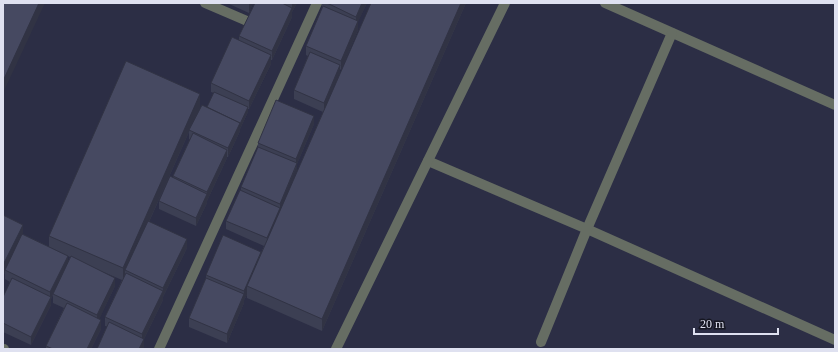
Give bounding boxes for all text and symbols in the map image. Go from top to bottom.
scale bar [694,310,778,336]
text: 20 m [700,317,725,331]

